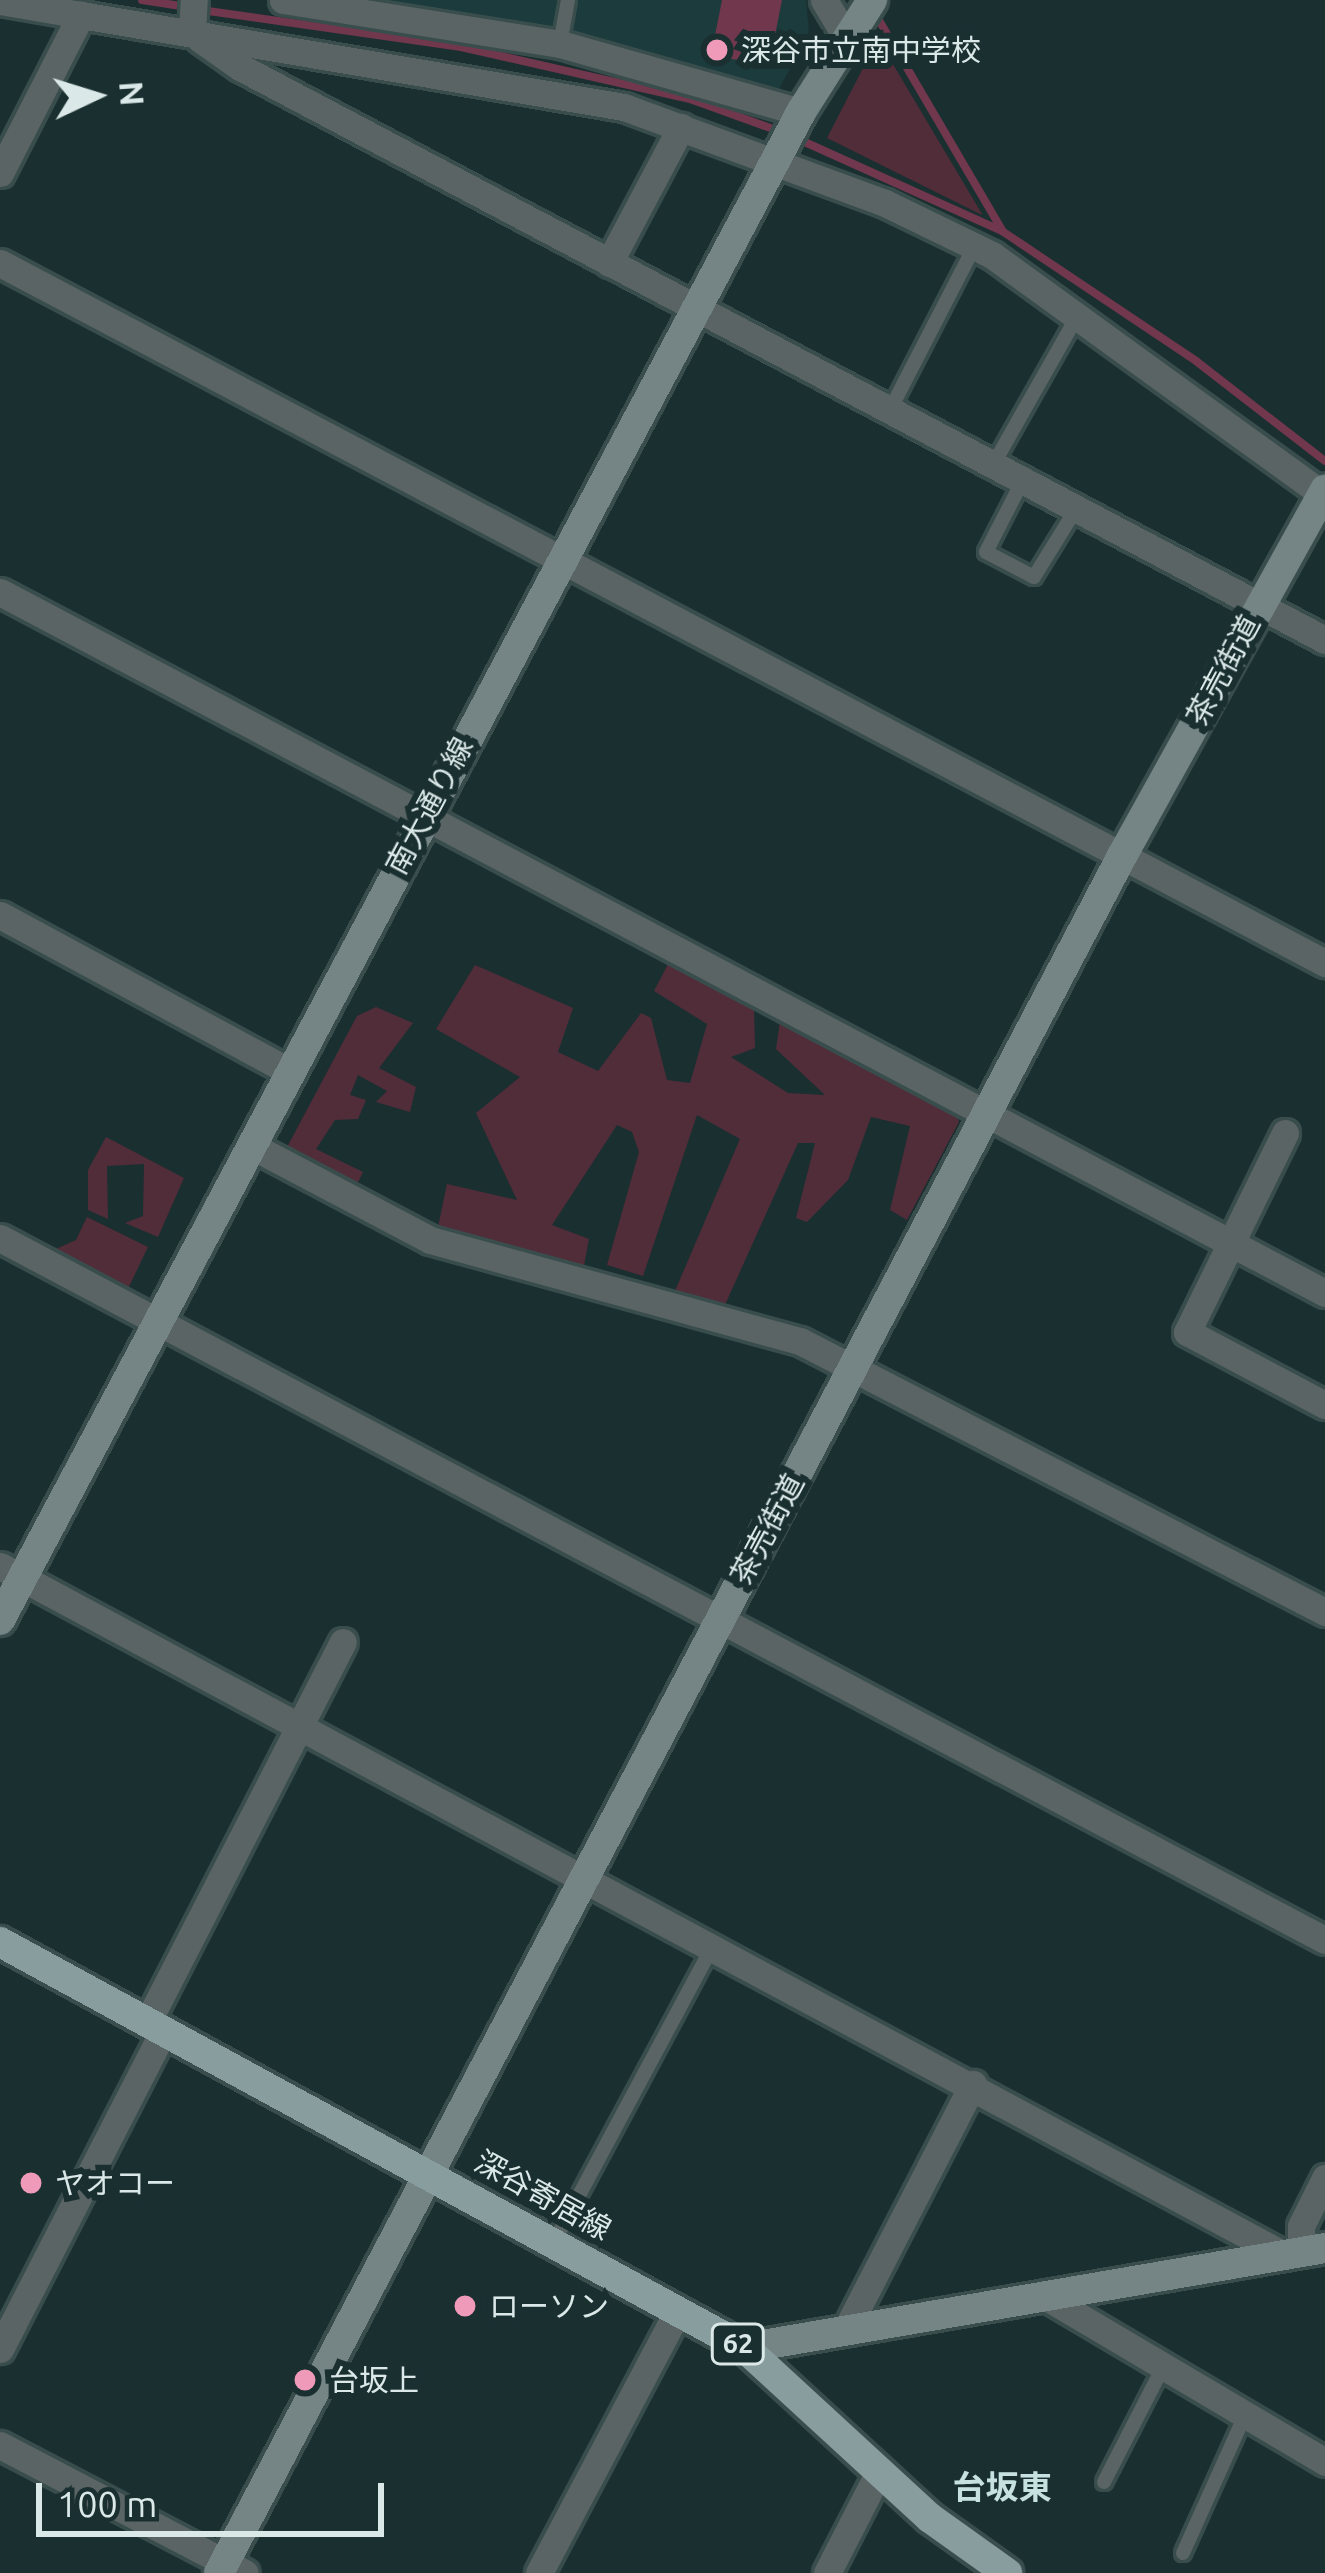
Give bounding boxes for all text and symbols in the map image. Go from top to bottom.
place label: 深谷市立南中学校 [741,32,981,68]
north arrow [36,36,156,156]
marker: 深谷市立南中学校 [704,37,730,63]
text: N [113,80,152,107]
street label: 茶売街道 [1179,609,1267,731]
street label: 南大通り線 [378,731,480,881]
street label: 茶売街道 [723,1468,811,1590]
street label: 深谷寄居線 [469,2143,617,2247]
place label: ヤオコー [55,2165,175,2201]
marker: ヤオコー [18,2170,44,2196]
place label: ローソン [489,2288,609,2324]
marker: ローソン [452,2293,478,2319]
road number: 62 [708,2323,768,2365]
place label: 台坂上 [329,2362,419,2398]
marker: 台坂上 [292,2367,318,2393]
scale bar [42,2459,390,2533]
district label: 台坂東 [953,2467,1051,2507]
text: 100 m [57,2483,157,2524]

